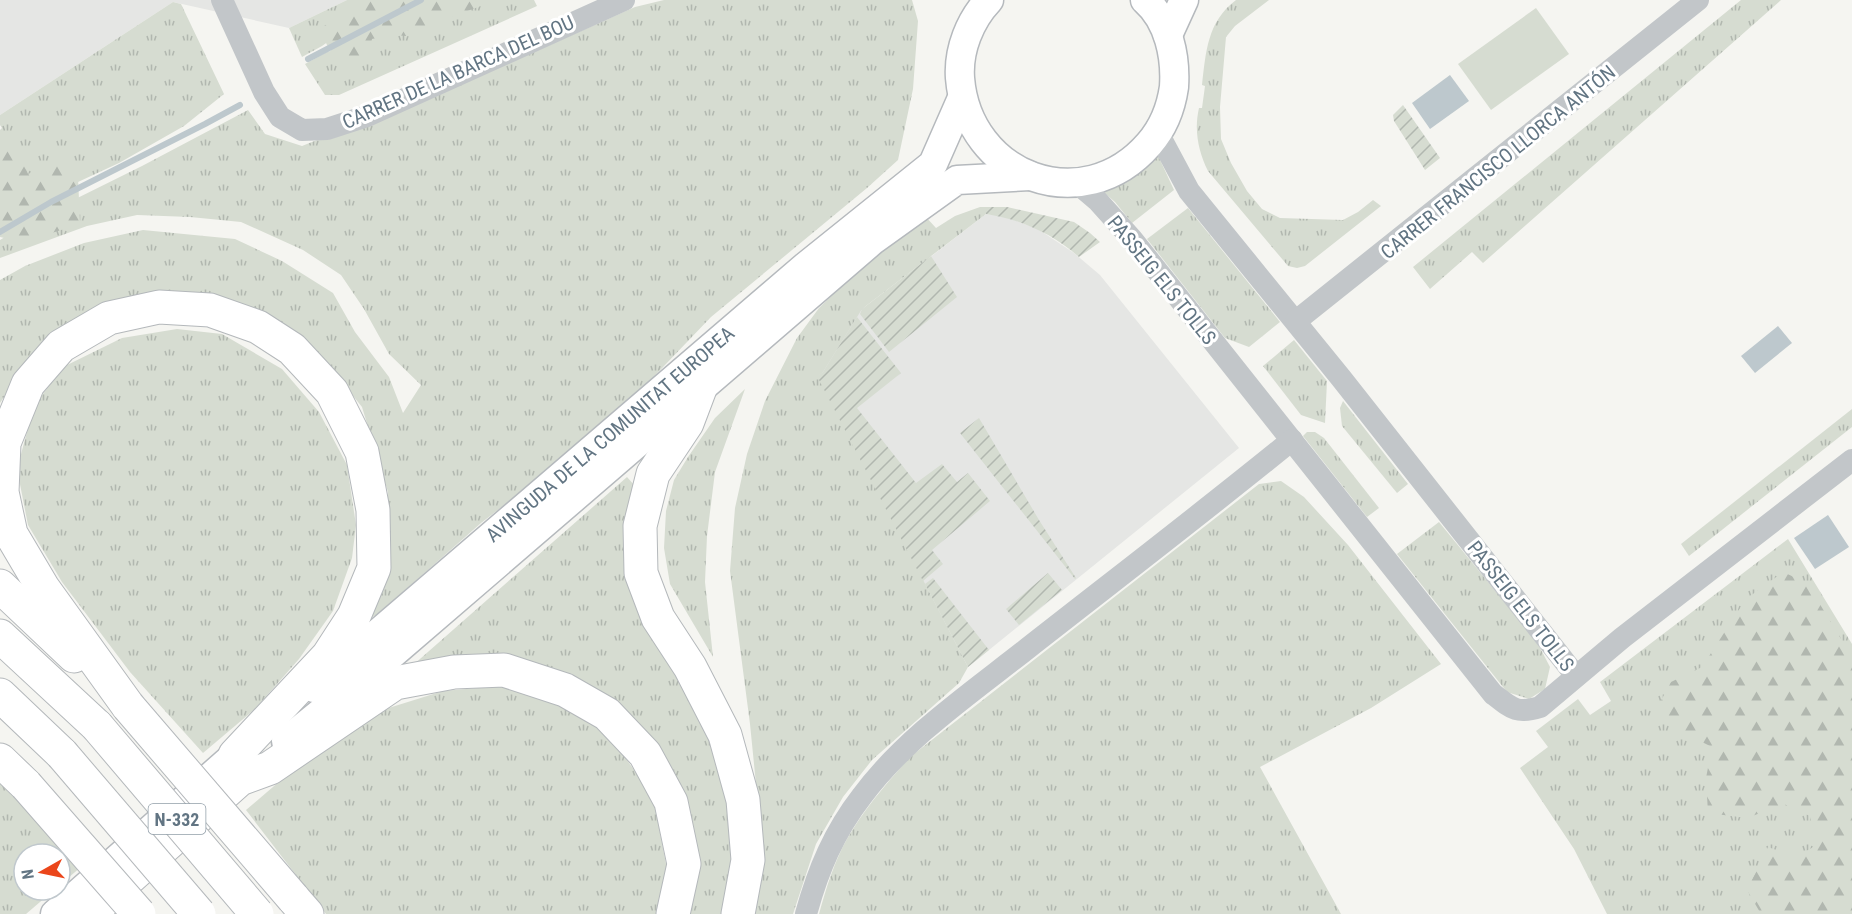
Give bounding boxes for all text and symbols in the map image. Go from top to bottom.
street label: CARRER DE LA BARCA DEL BOU [338,10,578,134]
street label: CARRER FRANCISCO LLORCA ANTÓN [1376,60,1620,264]
street label: PASSEIG ELS TOLLS [1103,211,1221,349]
street label: AVINGUDA DE LA COMUNITAT EUROPEA [481,321,739,547]
street label: PASSEIG ELS TOLLS [1463,536,1579,676]
road number: N-332 [148,804,206,834]
north arrow [12,842,72,902]
text: N [18,868,38,881]

